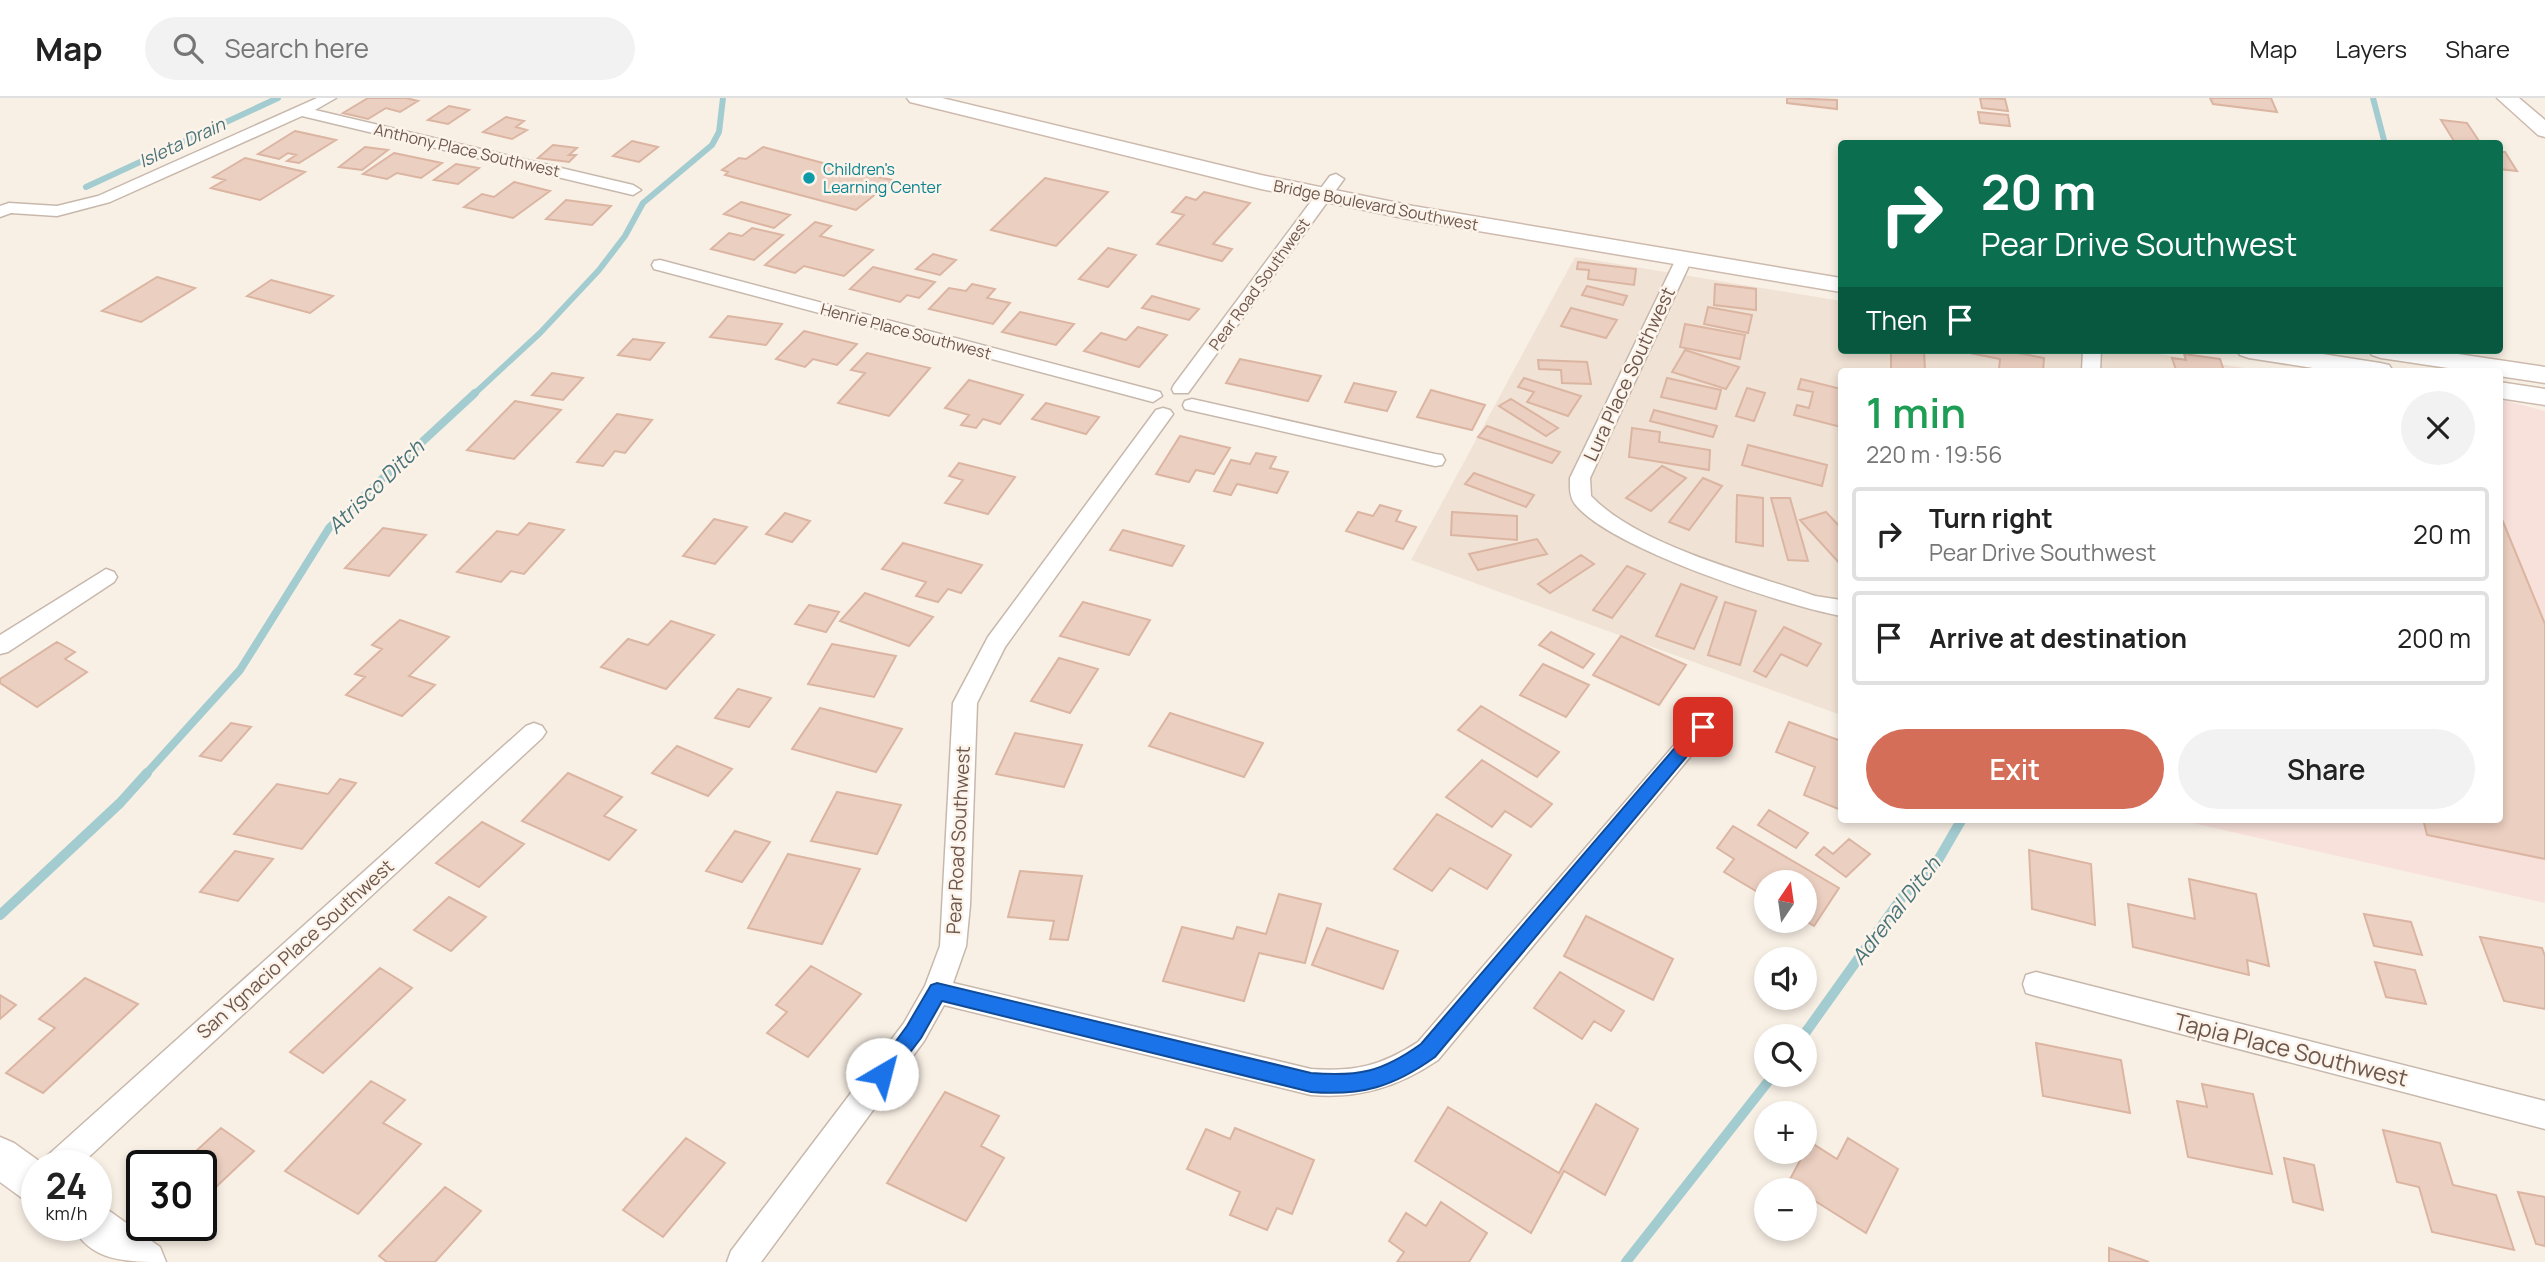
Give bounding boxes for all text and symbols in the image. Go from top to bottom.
search box [145,17,635,80]
text: Map [35,26,103,71]
icon: search [169,29,207,67]
text: Search here [225,30,369,66]
text: Map [2250,32,2297,65]
text: Layers [2335,32,2407,65]
text: Share [2445,32,2510,65]
water label: Isleta Drain [135,111,230,172]
street label: Anthony Place Southwest [372,118,562,182]
place label: Children's Learning Center [823,158,942,198]
text: 20 m [1981,158,2096,225]
icon: right [1866,168,1957,259]
marker: Children's Learning Center [801,170,817,186]
street label: Bridge Boulevard Southwest [1272,174,1480,236]
street label: Pear Road Southwest [1203,213,1315,355]
text: Pear Drive Southwest [1981,222,2297,266]
street label: Lura Place Southwest [1577,283,1681,465]
street label: Henrie Place Southwest [818,298,994,364]
icon: arrive [1941,301,1979,339]
text: Then [1866,302,1927,338]
text: 1 min [1866,383,1966,441]
button: close [2401,391,2475,465]
water label: Atrisco Ditch [321,432,431,539]
text: 220 m · 19:56 [1866,438,2002,470]
text: Turn right [1929,500,2053,536]
icon: right [1870,515,1908,553]
text: 20 m [2413,516,2471,552]
text: Pear Drive Southwest [1929,536,2156,568]
icon: arrive [1870,619,1908,657]
text: Arrive at destination [1929,620,2187,656]
text: 200 m [2397,620,2471,656]
pin [1673,697,1733,757]
icon: arrive [1684,708,1722,746]
button: Exit [1866,729,2164,809]
button: Share [2178,729,2475,809]
street label: Pear Road Southwest [940,745,976,935]
water label: Adrenal Ditch [1844,850,1947,970]
street label: San Ygnacio Place Southwest [191,853,399,1045]
north arrow [1754,870,1816,933]
map controls [1754,870,1817,1241]
button: sound [1754,947,1817,1010]
street label: Tapia Place Southwest [2171,1004,2412,1094]
button: search [1754,1024,1817,1087]
position arrow [845,1037,919,1111]
button: + [1754,1101,1817,1164]
speed limit sign: 30 [126,1150,217,1241]
text: 24 [46,1162,87,1210]
button: − [1754,1178,1817,1241]
text: km/h [46,1201,87,1225]

